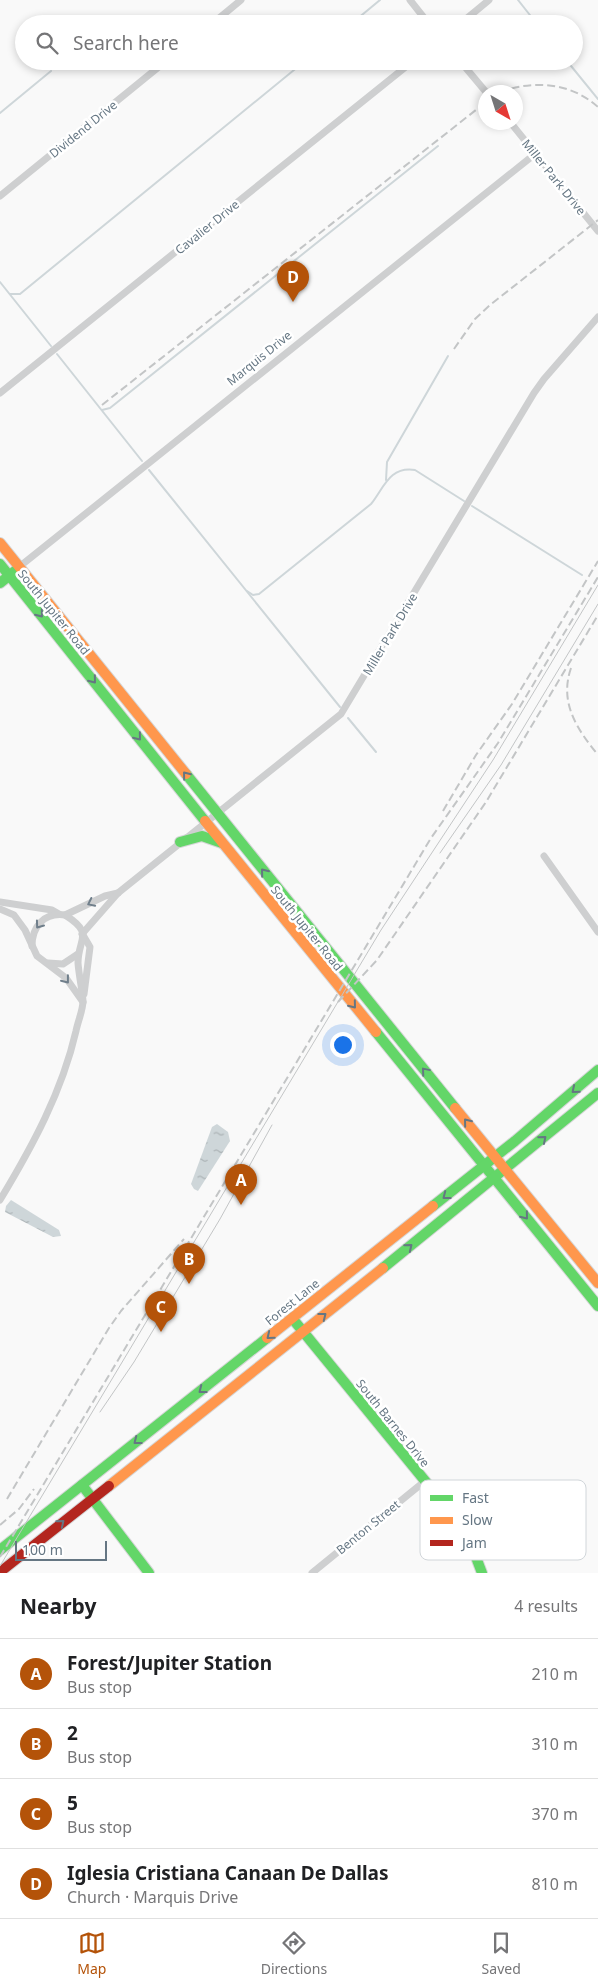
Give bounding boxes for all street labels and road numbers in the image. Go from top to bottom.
street label: Dividend Drive [45,96,121,162]
street label: Miller Park Drive [518,135,590,219]
street label: Cavalier Drive [171,196,243,258]
street label: Marquis Drive [223,326,295,389]
street label: South Jupiter Road [14,566,94,658]
street label: Miller Park Drive [359,589,421,678]
street label: South Jupiter Road [267,882,347,974]
street label: Forest Lane [261,1275,323,1329]
street label: South Barnes Drive [352,1376,434,1471]
street label: Benton Street [332,1496,404,1558]

